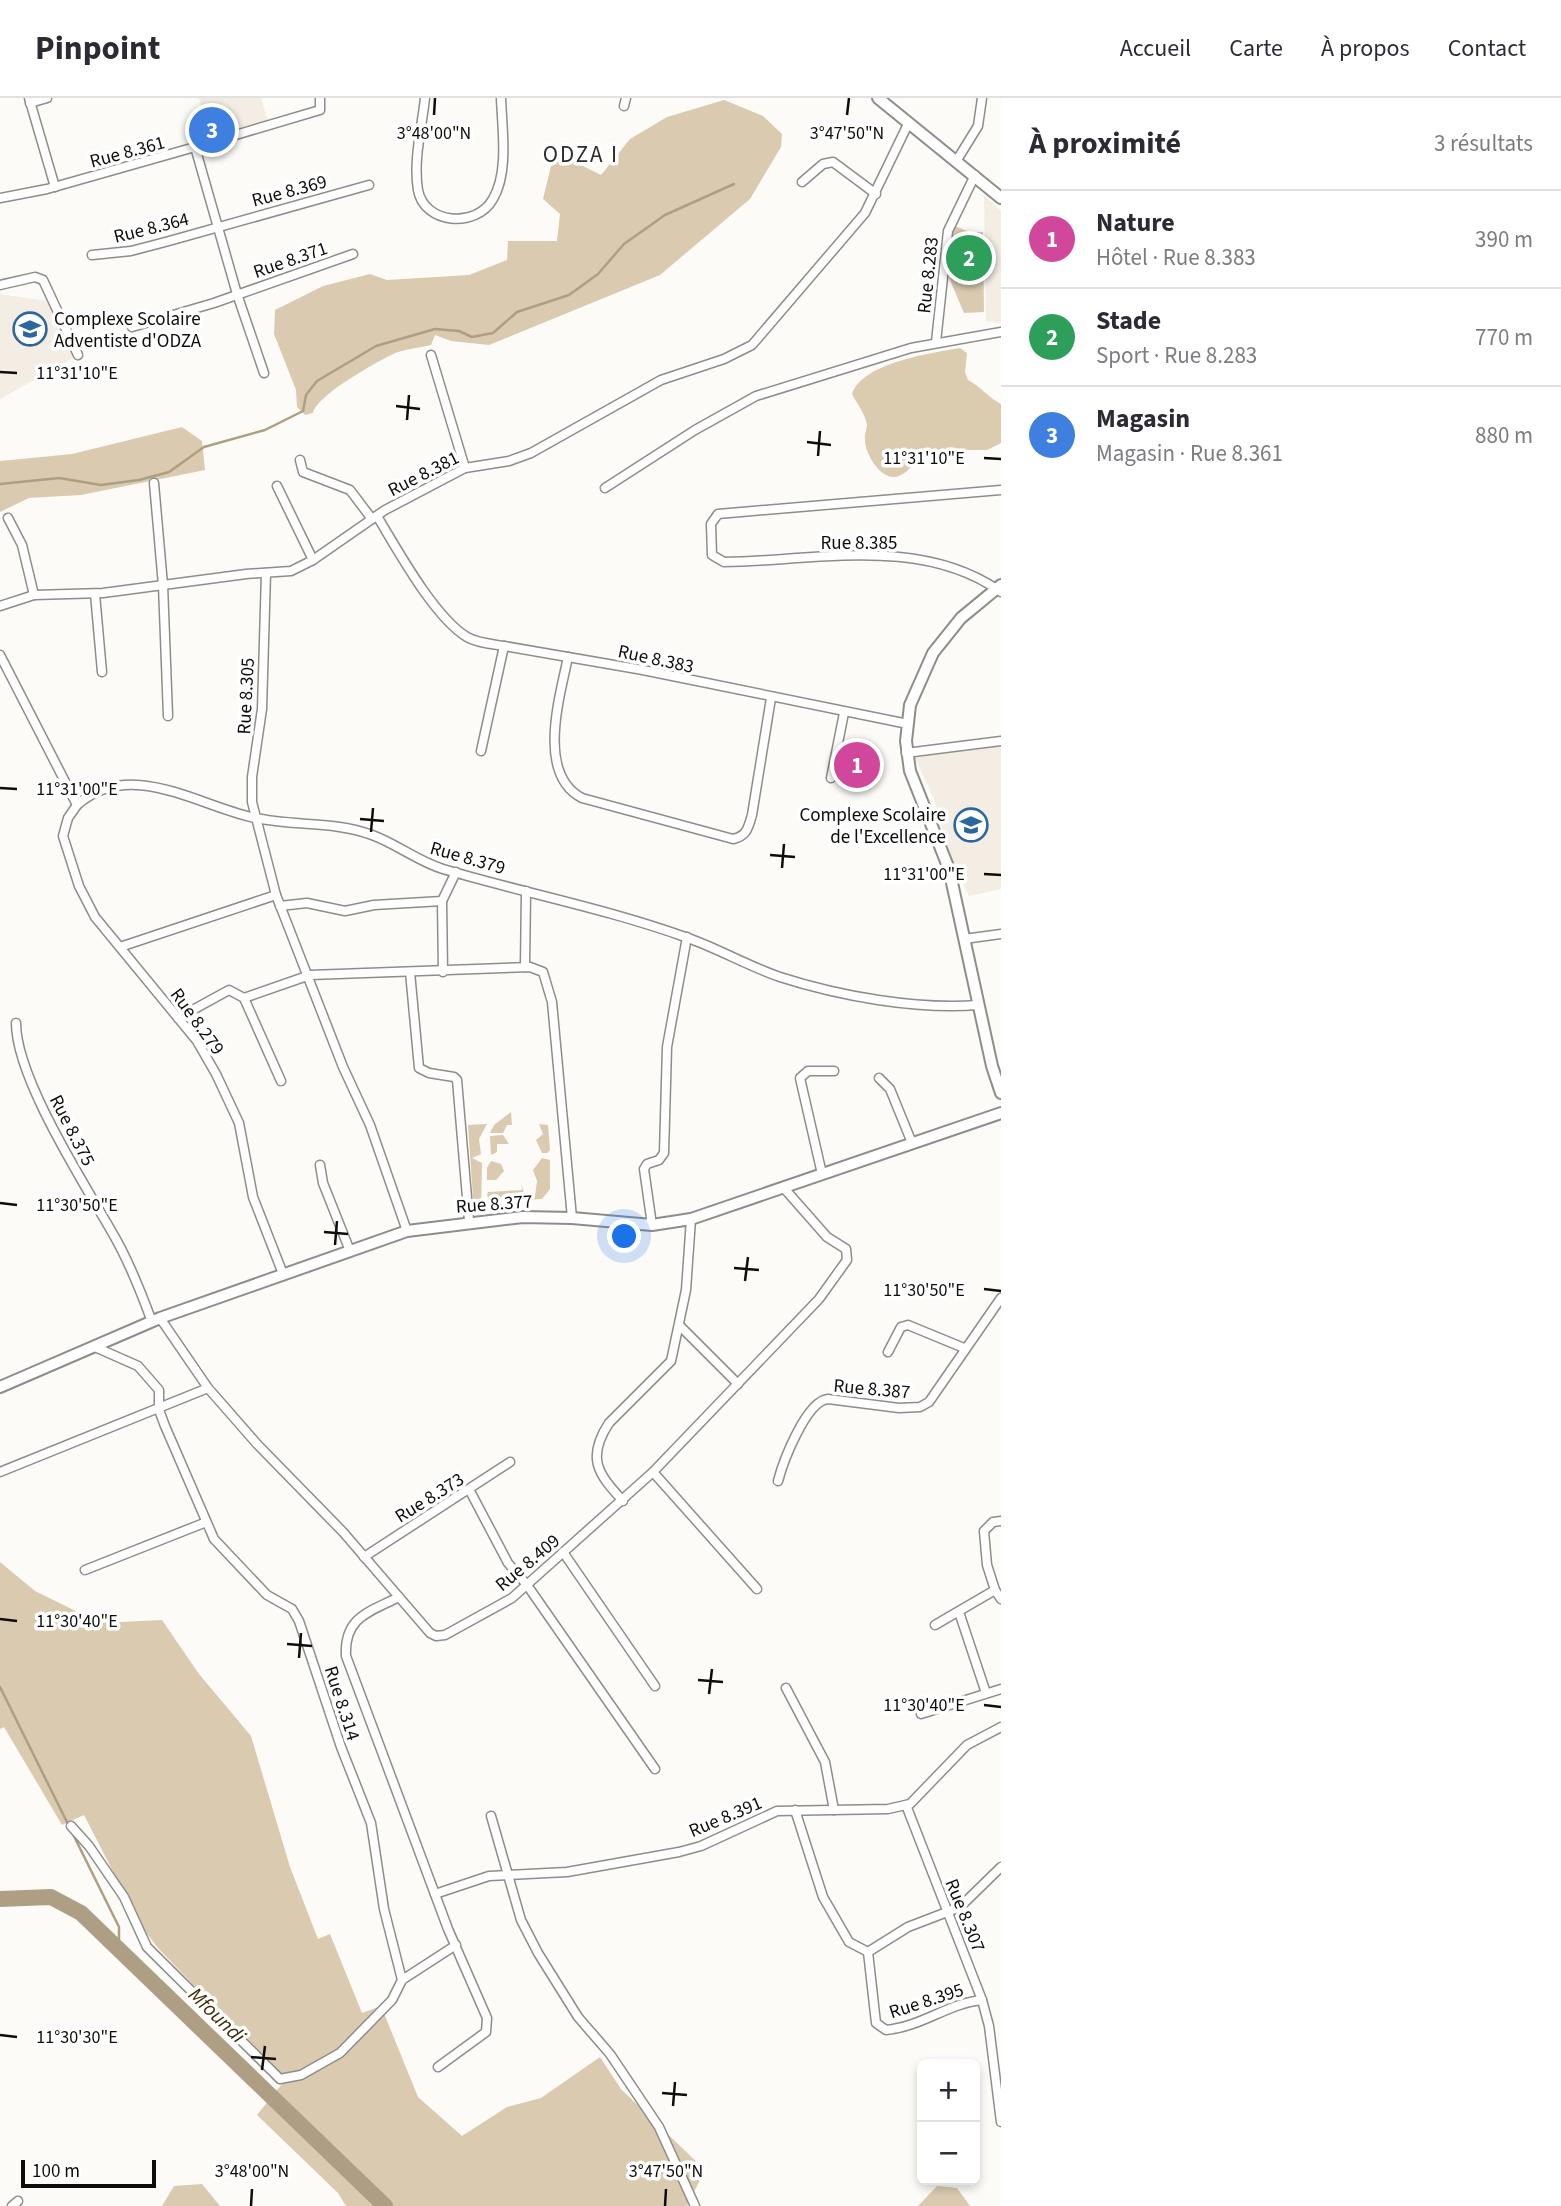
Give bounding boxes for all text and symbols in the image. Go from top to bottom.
text: Pinpoint [35,25,161,72]
text: Accueil [1120,31,1191,66]
text: Carte [1229,31,1283,66]
text: À propos [1321,31,1410,66]
text: Contact [1448,31,1526,66]
pin: 3 [189,104,235,156]
text: 3°48'00"N [397,121,471,146]
text: 3°47'50"N [810,121,884,146]
text: À proximité [1029,122,1181,165]
text: 3 résultats [1434,127,1533,160]
street label: Rue 8.361 [87,129,168,175]
district label: ODZA I [543,138,619,171]
street label: Rue 8.369 [249,168,330,214]
text: Nature [1096,204,1175,241]
street label: Rue 8.364 [111,206,192,251]
text: 1 [1046,223,1058,256]
text: 390 m [1475,223,1533,256]
pin: 2 [946,232,992,284]
street label: Rue 8.371 [250,235,331,286]
street label: Rue 8.283 [911,236,946,315]
text: Hôtel · Rue 8.383 [1096,241,1256,274]
text: Stade [1096,302,1161,339]
place label: Complexe Scolaire Adventiste d'ODZA [54,306,202,355]
school or university icon: Complexe Scolaire Adventiste d'ODZA [11,310,49,348]
text: 2 [1046,321,1058,354]
text: 770 m [1475,321,1533,354]
text: Sport · Rue 8.283 [1096,339,1257,372]
text: 11°31'10"E [36,361,118,386]
text: Magasin [1096,400,1190,437]
text: 3 [1046,419,1058,452]
text: 880 m [1475,419,1533,452]
text: Magasin · Rue 8.361 [1096,437,1283,470]
street label: Rue 8.381 [383,445,464,504]
text: 11°31'10"E [883,446,965,471]
street label: Rue 8.385 [821,530,897,557]
street label: Rue 8.383 [615,638,696,681]
street label: Rue 8.305 [231,657,262,735]
pin: 1 [834,739,880,791]
text: 11°31'00"E [36,777,118,802]
place label: Complexe Scolaire de l'Excellence [799,802,946,851]
school or university icon: Complexe Scolaire de l'Excellence [952,806,990,844]
street label: Rue 8.379 [427,835,508,882]
text: 11°31'00"E [883,862,965,887]
street label: Rue 8.279 [163,983,230,1061]
street label: Rue 8.375 [42,1090,101,1171]
street label: Rue 8.377 [455,1188,533,1221]
text: 11°30'50"E [36,1193,118,1218]
your location [607,1219,641,1253]
text: 11°30'50"E [883,1278,965,1303]
street label: Rue 8.387 [832,1373,911,1406]
street label: Rue 8.373 [390,1466,470,1530]
street label: Rue 8.409 [490,1528,566,1598]
text: 11°30'40"E [36,1609,118,1634]
street label: Rue 8.314 [317,1663,366,1744]
text: 11°30'40"E [883,1693,965,1718]
street label: Rue 8.391 [685,1790,766,1845]
street label: Rue 8.307 [938,1875,992,1956]
street label: Rue 8.395 [886,1977,967,2026]
water label: Mfoundi [182,1980,253,2051]
text: 11°30'30"E [36,2025,118,2050]
map controls [917,2059,980,2185]
button: + [917,2059,980,2122]
button: − [917,2122,980,2185]
scale bar [21,2157,156,2189]
text: 100 m [32,2158,80,2185]
text: 3°48'00"N [215,2159,289,2184]
text: 3°47'50"N [629,2159,703,2184]

